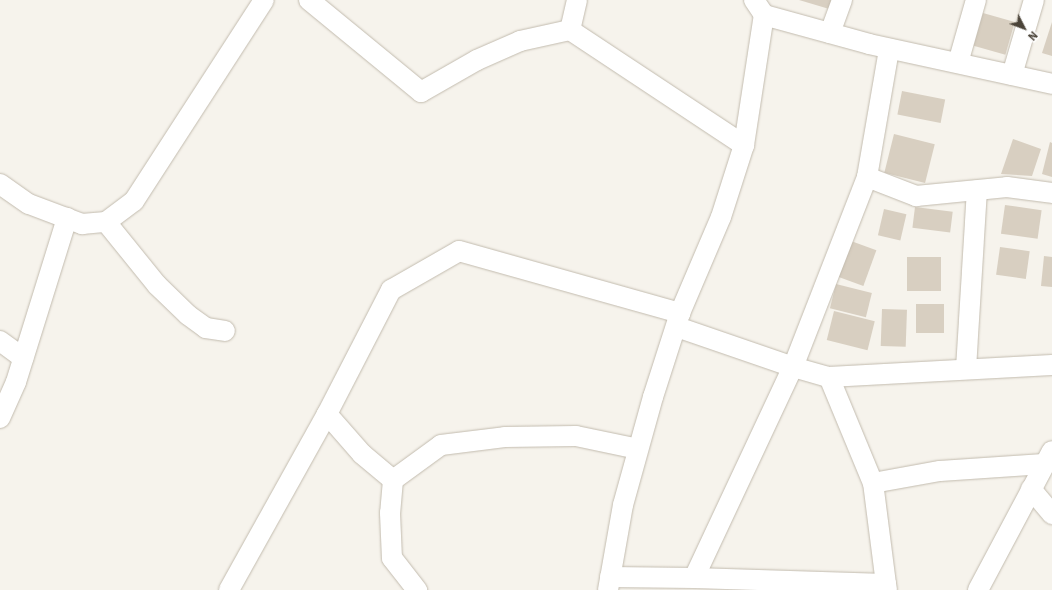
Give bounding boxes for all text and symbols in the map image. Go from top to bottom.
north arrow [1004,8,1044,48]
text: N [1025,28,1041,44]

